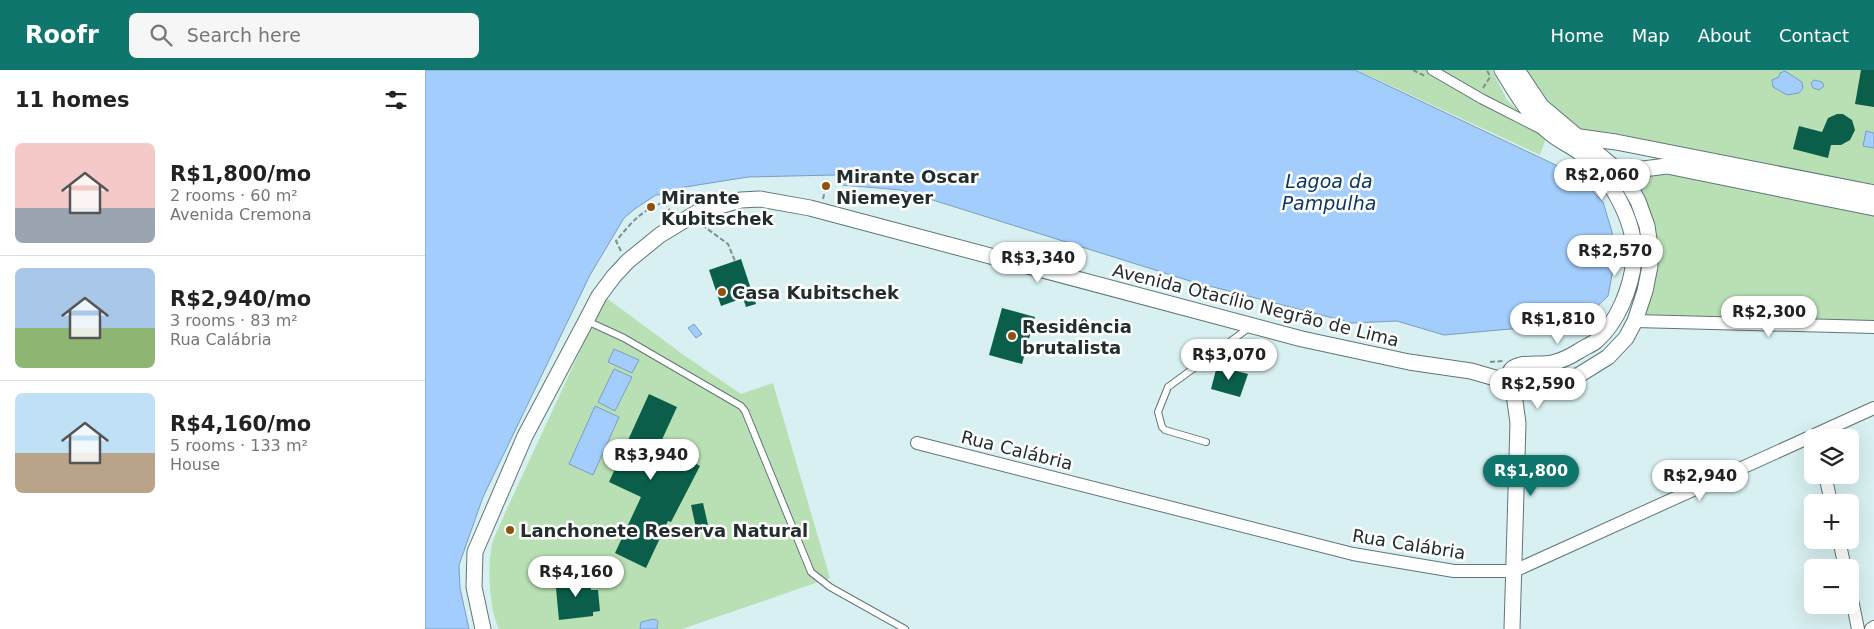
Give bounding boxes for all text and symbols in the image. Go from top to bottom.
search box [129,13,479,58]
text: Roofr [25,21,99,49]
icon: search [147,21,175,49]
text: Search here [187,24,301,46]
text: Home [1551,25,1604,46]
text: Map [1632,25,1670,46]
text: About [1698,25,1751,46]
text: Contact [1779,25,1849,46]
icon: filters [382,86,410,114]
text: 11 homes [15,88,130,112]
pin: R$2,060 [1556,158,1648,201]
text: R$1,800/mo [170,162,311,186]
icon: home [55,163,115,223]
text: R$2,060 [1565,165,1639,184]
place label: Mirante Oscar Niemeyer [836,166,979,208]
water label: Lagoa da Pampulha [1282,170,1376,214]
marker: Mirante Oscar Niemeyer [820,180,832,192]
text: 2 rooms · 60 m² [170,186,298,205]
place label: Mirante Kubitschek [661,187,775,229]
marker: Mirante Kubitschek [645,201,657,213]
text: Avenida Cremona [170,205,312,224]
pin: R$2,570 [1569,234,1661,277]
text: R$2,570 [1578,241,1652,260]
pin: R$3,340 [992,242,1084,284]
text: R$3,340 [1001,248,1075,267]
street label: Avenida Otacílio Negrão de Lima [1111,259,1401,351]
place label: Casa Kubitschek [732,282,900,303]
marker: Casa Kubitschek [716,286,728,298]
text: R$2,940/mo [170,287,311,311]
icon: home [55,288,115,348]
pin: R$2,300 [1723,296,1815,338]
pin: R$1,810 [1512,302,1604,345]
text: R$2,300 [1732,302,1806,321]
text: R$1,810 [1521,309,1595,328]
text: 3 rooms · 83 m² [170,311,298,330]
place label: Residência brutalista [1022,316,1132,358]
text: Rua Calábria [170,330,272,349]
marker: Residência brutalista [1006,330,1018,342]
pin: R$3,070 [1183,338,1275,381]
text: R$3,070 [1192,345,1266,364]
pin: R$2,590 [1492,368,1584,410]
text: R$2,590 [1501,374,1575,393]
text: R$4,160/mo [170,412,311,436]
icon: home [55,413,115,473]
street label: Rua Calábria [959,426,1075,474]
map controls [1804,429,1859,614]
button: layers [1804,429,1859,484]
text: 5 rooms · 133 m² [170,436,308,455]
pin: R$3,940 [605,438,697,481]
text: R$3,940 [614,445,688,464]
pin: R$1,800 [1485,454,1577,497]
text: House [170,455,220,474]
pin: R$2,940 [1654,460,1746,502]
text: R$1,800 [1494,461,1568,480]
text: R$2,940 [1663,466,1737,485]
button: + [1804,494,1859,549]
place label: Lanchonete Reserva Natural [520,520,808,541]
marker: Lanchonete Reserva Natural [504,524,516,536]
street label: Rua Calábria [1351,525,1467,563]
pin: R$4,160 [530,556,622,598]
button: − [1804,559,1859,614]
text: R$4,160 [539,562,613,581]

